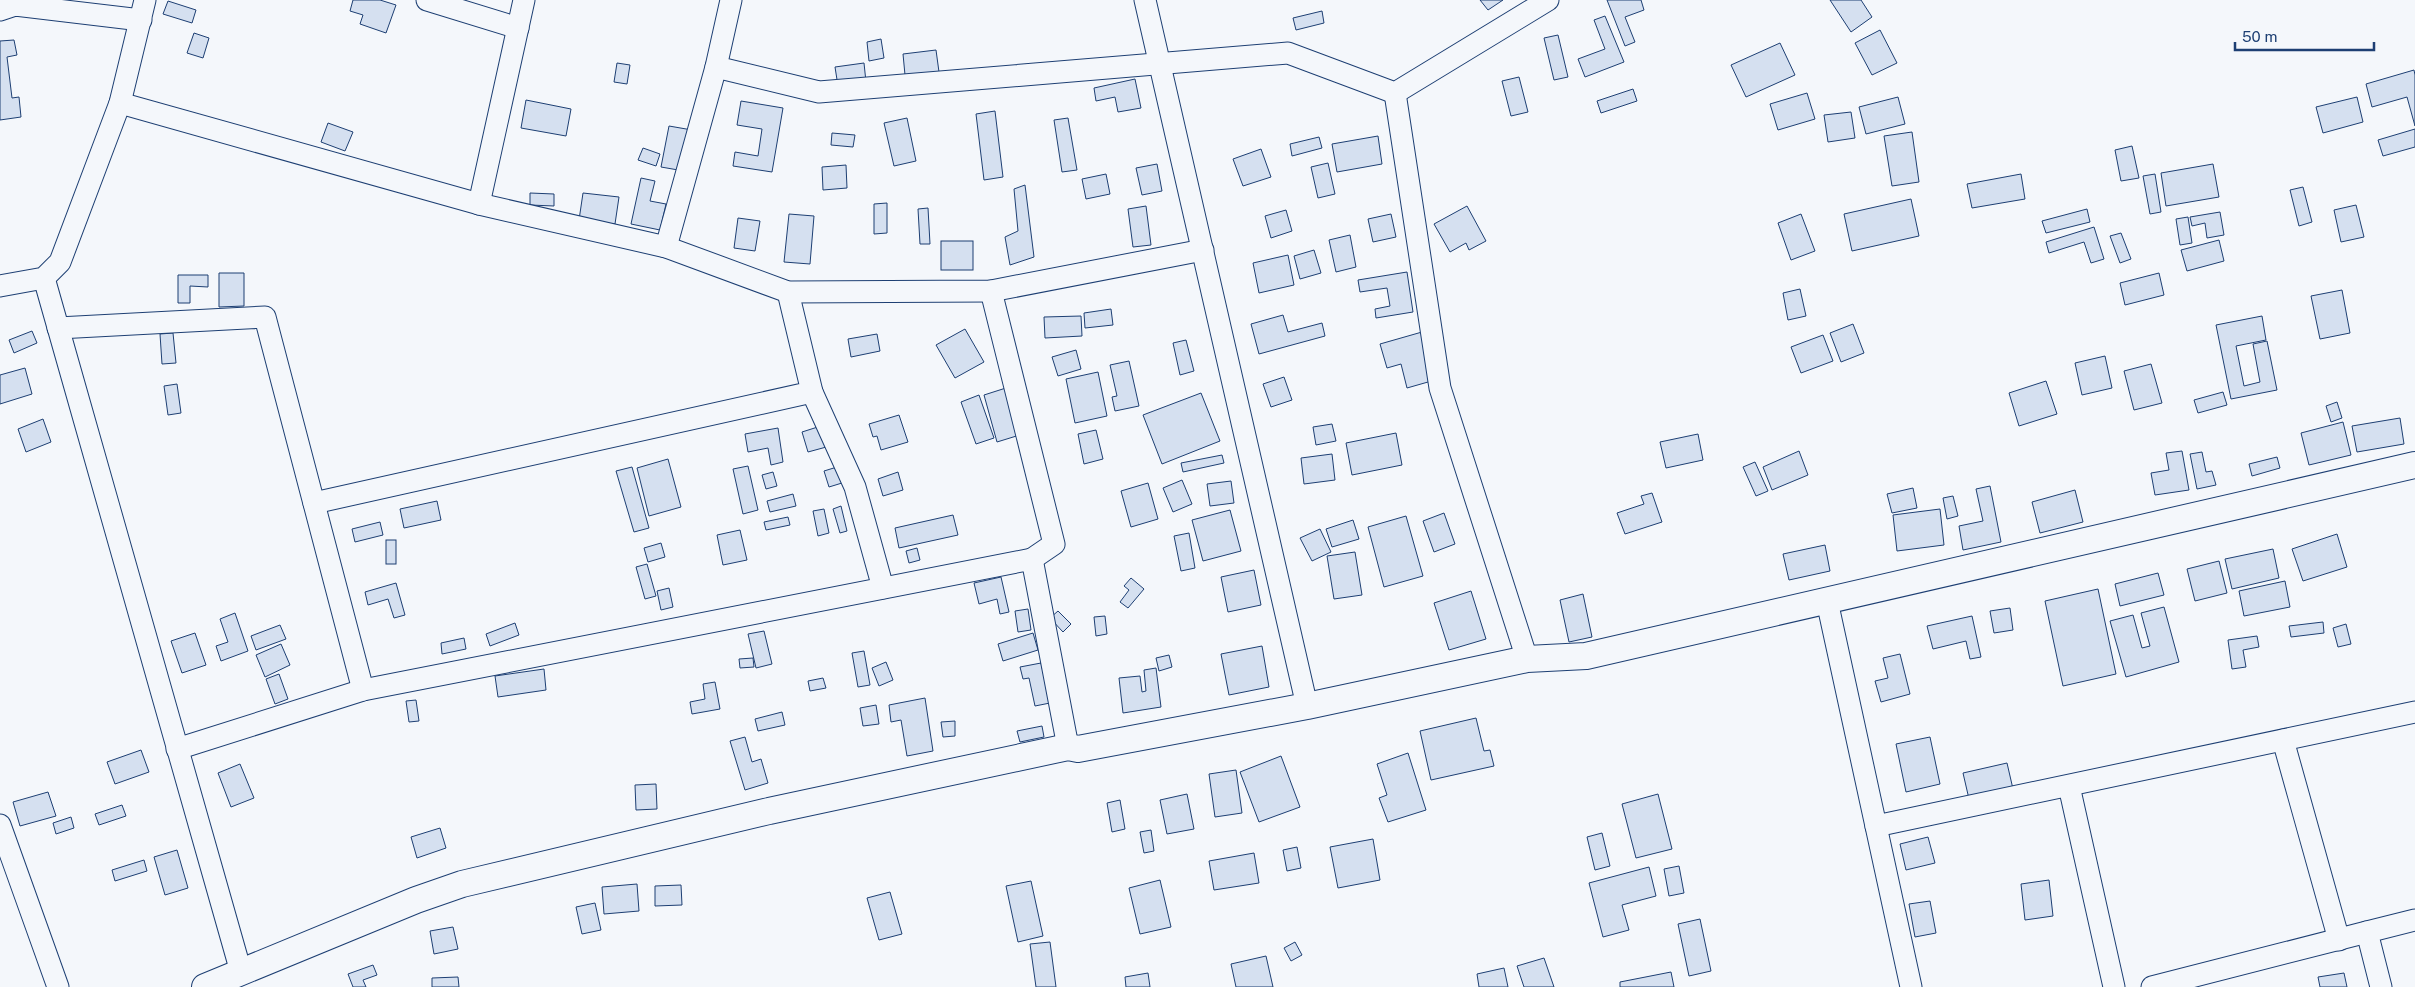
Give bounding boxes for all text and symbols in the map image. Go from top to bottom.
scale bar [2235,20,2374,52]
text: 50 m [2242,28,2277,45]

